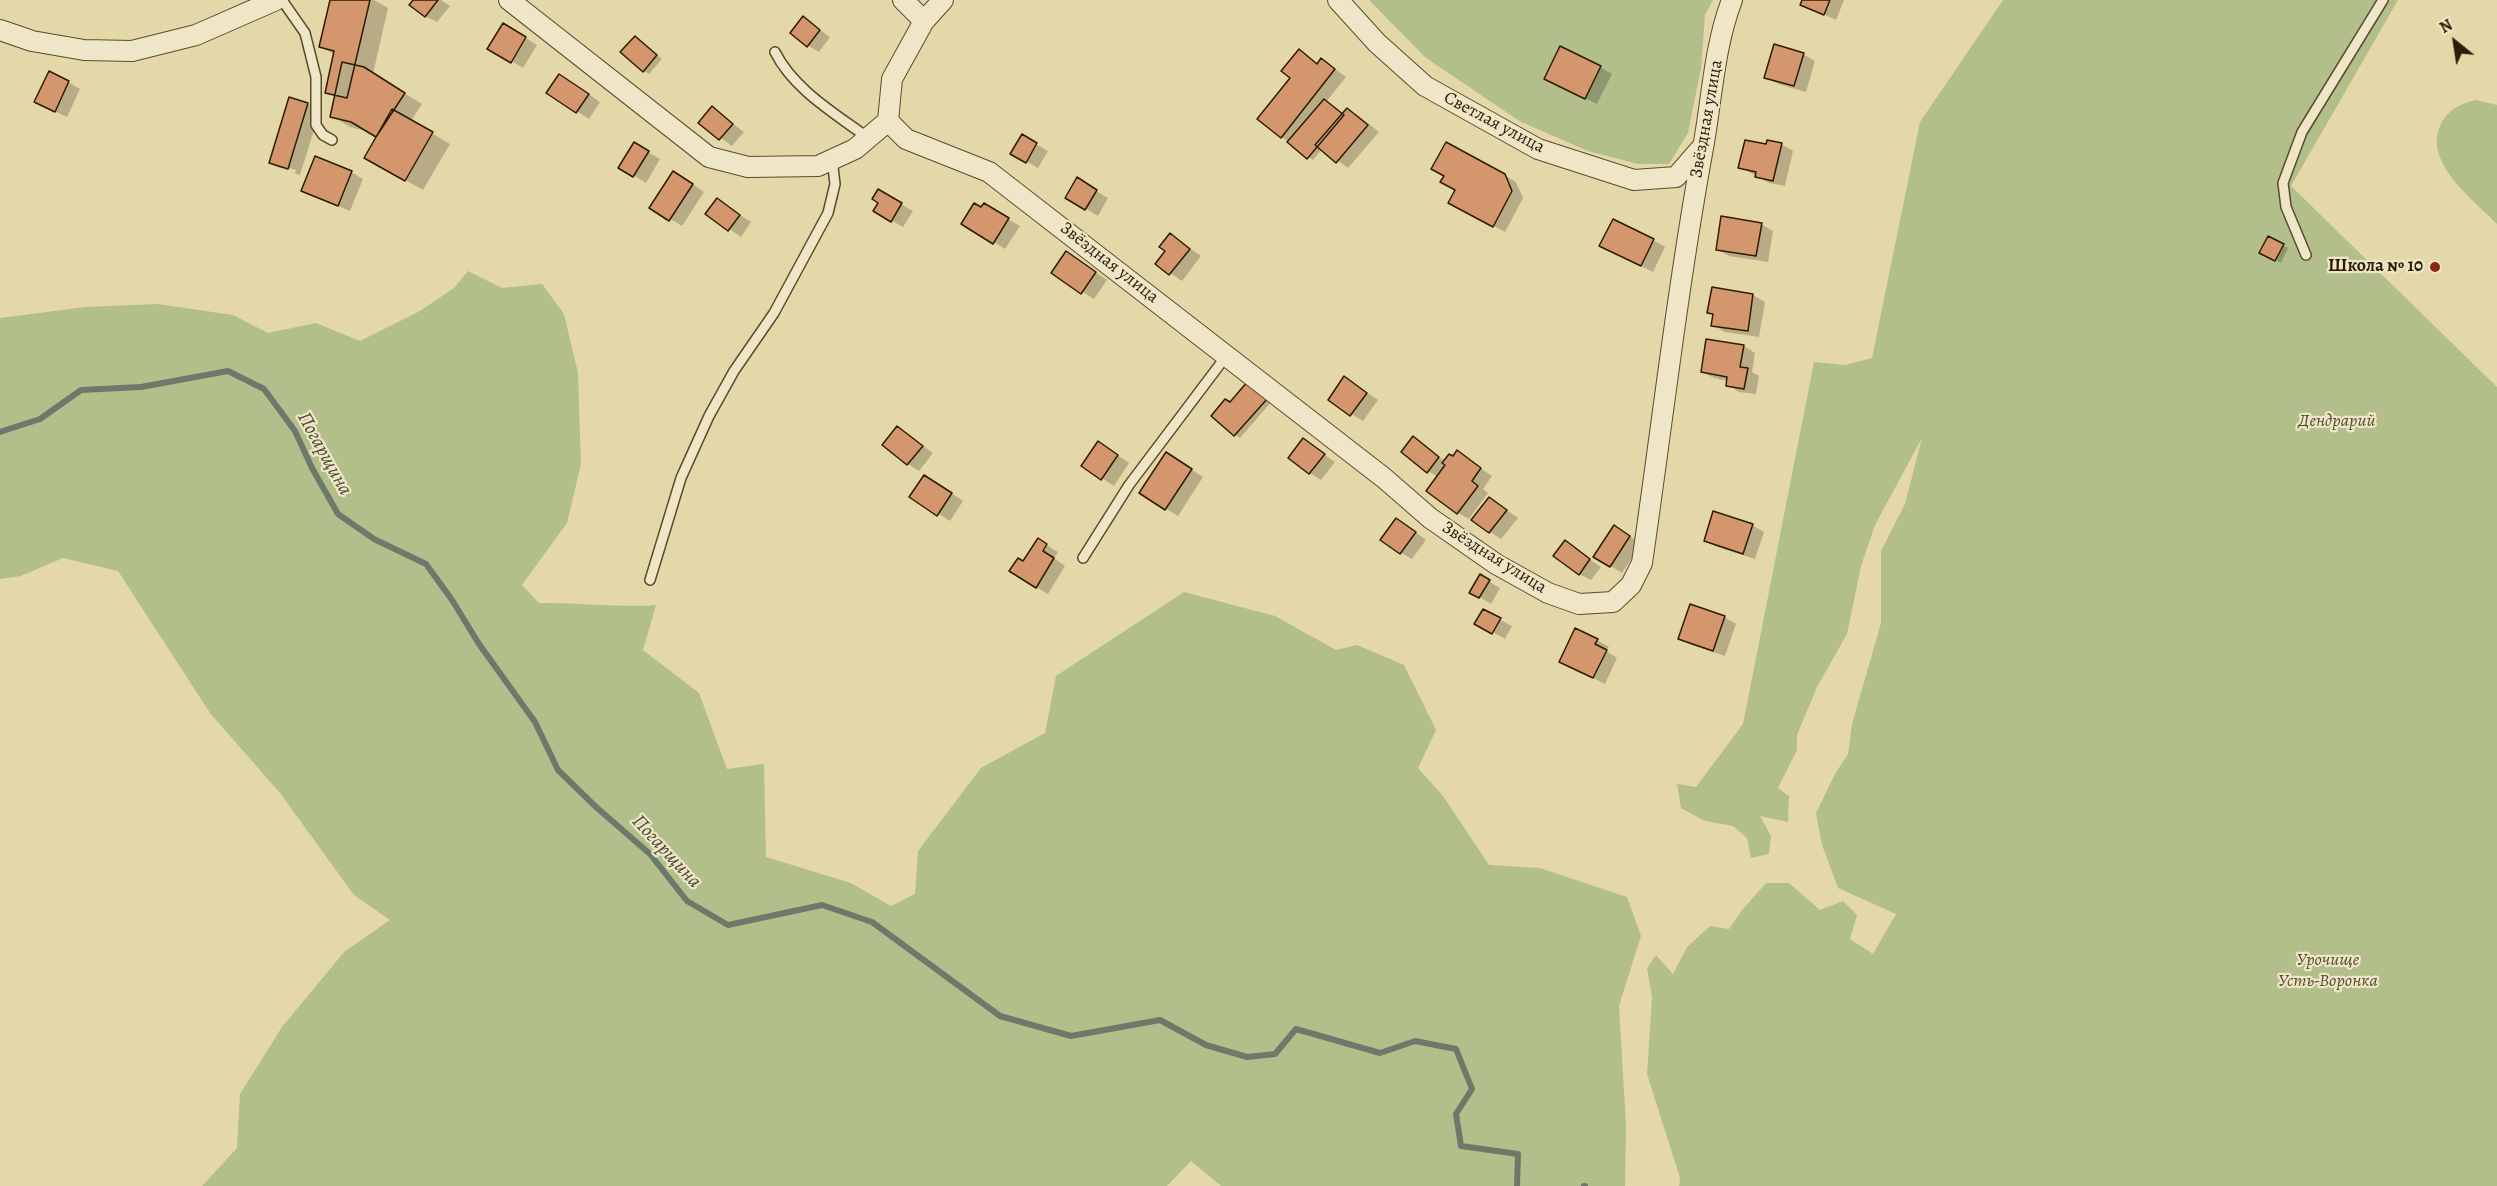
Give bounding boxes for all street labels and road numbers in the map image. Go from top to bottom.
street label: Звёздная улица [1686,58,1728,180]
street label: Светлая улица [1440,87,1548,159]
street label: Звёздная улица [1055,218,1163,308]
street label: Звёздная улица [1438,517,1550,599]

